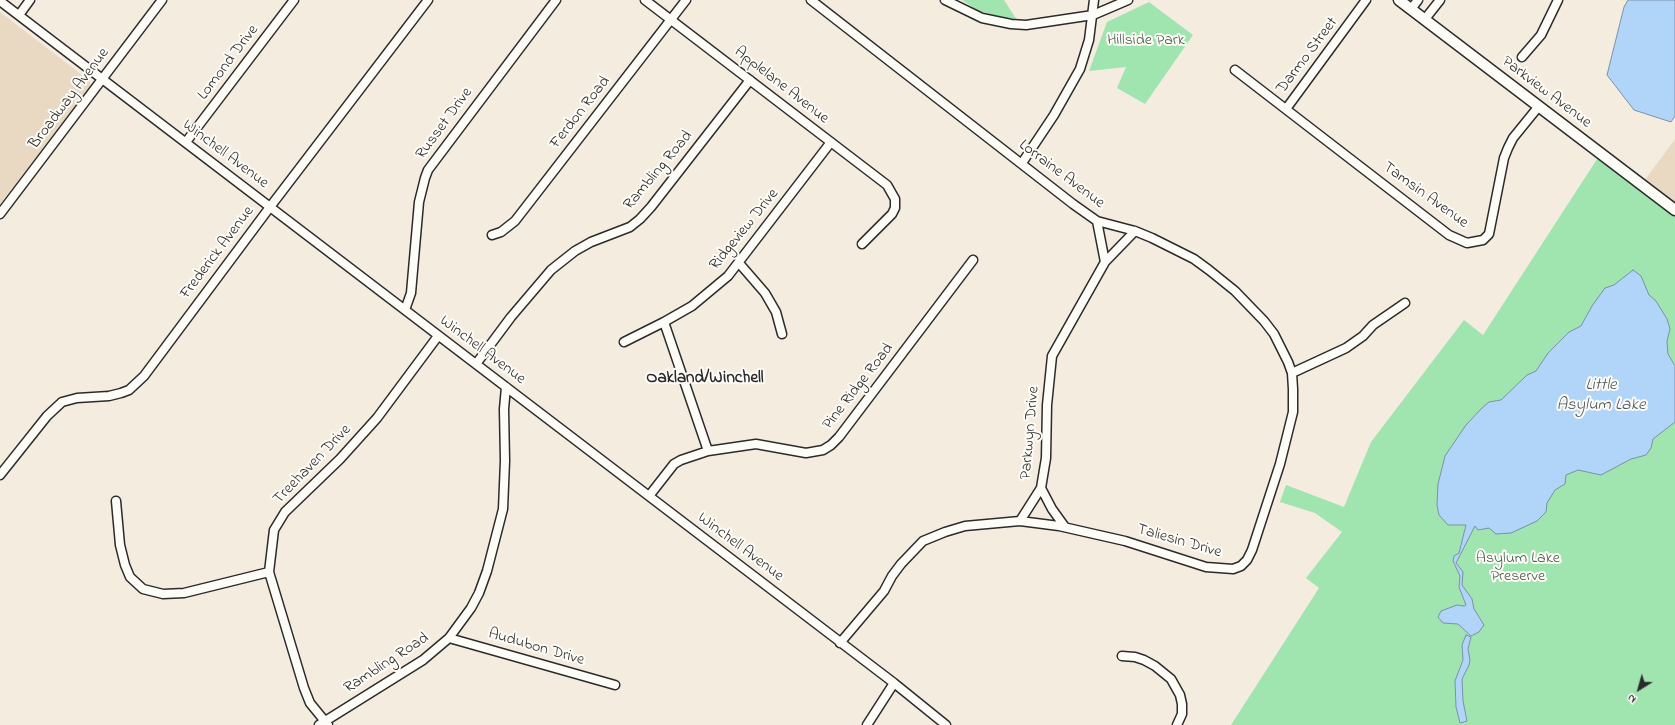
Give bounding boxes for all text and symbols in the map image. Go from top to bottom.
street label: Darmo Street [1273,14,1343,98]
street label: Lomond Drive [194,22,264,104]
park label: Hillside Park [1107,31,1185,51]
street label: Applelane Avenue [730,43,832,129]
street label: Broadway Avenue [26,45,114,153]
street label: Parkview Avenue [1497,53,1595,133]
street label: Ferdon Road [547,73,615,153]
street label: Russet Drive [412,84,478,164]
street label: Winchell Avenue [178,116,272,194]
street label: Rambling Road [620,128,698,214]
street label: Lorraine Avenue [1014,136,1108,214]
street label: Tamsin Avenue [1379,159,1471,233]
street label: Ridgeview Drive [706,185,784,275]
street label: Frederick Avenue [177,203,259,303]
street label: Winchell Avenue [435,312,529,390]
street label: Pine Ridge Road [819,340,899,434]
district label: Oakland/Winchell [646,369,764,389]
water label: Little Asylum Lake [1556,376,1646,416]
street label: Parkwyn Drive [1017,386,1045,480]
street label: Treehaven Drive [270,421,356,509]
street label: Winchell Avenue [693,509,787,587]
street label: Taliesin Drive [1135,521,1223,563]
park label: Asylum Lake Preserve [1476,549,1560,587]
street label: Audubon Drive [486,625,586,671]
street label: Rambling Road [341,629,433,699]
north arrow [1619,669,1659,709]
text: N [1624,690,1640,707]

